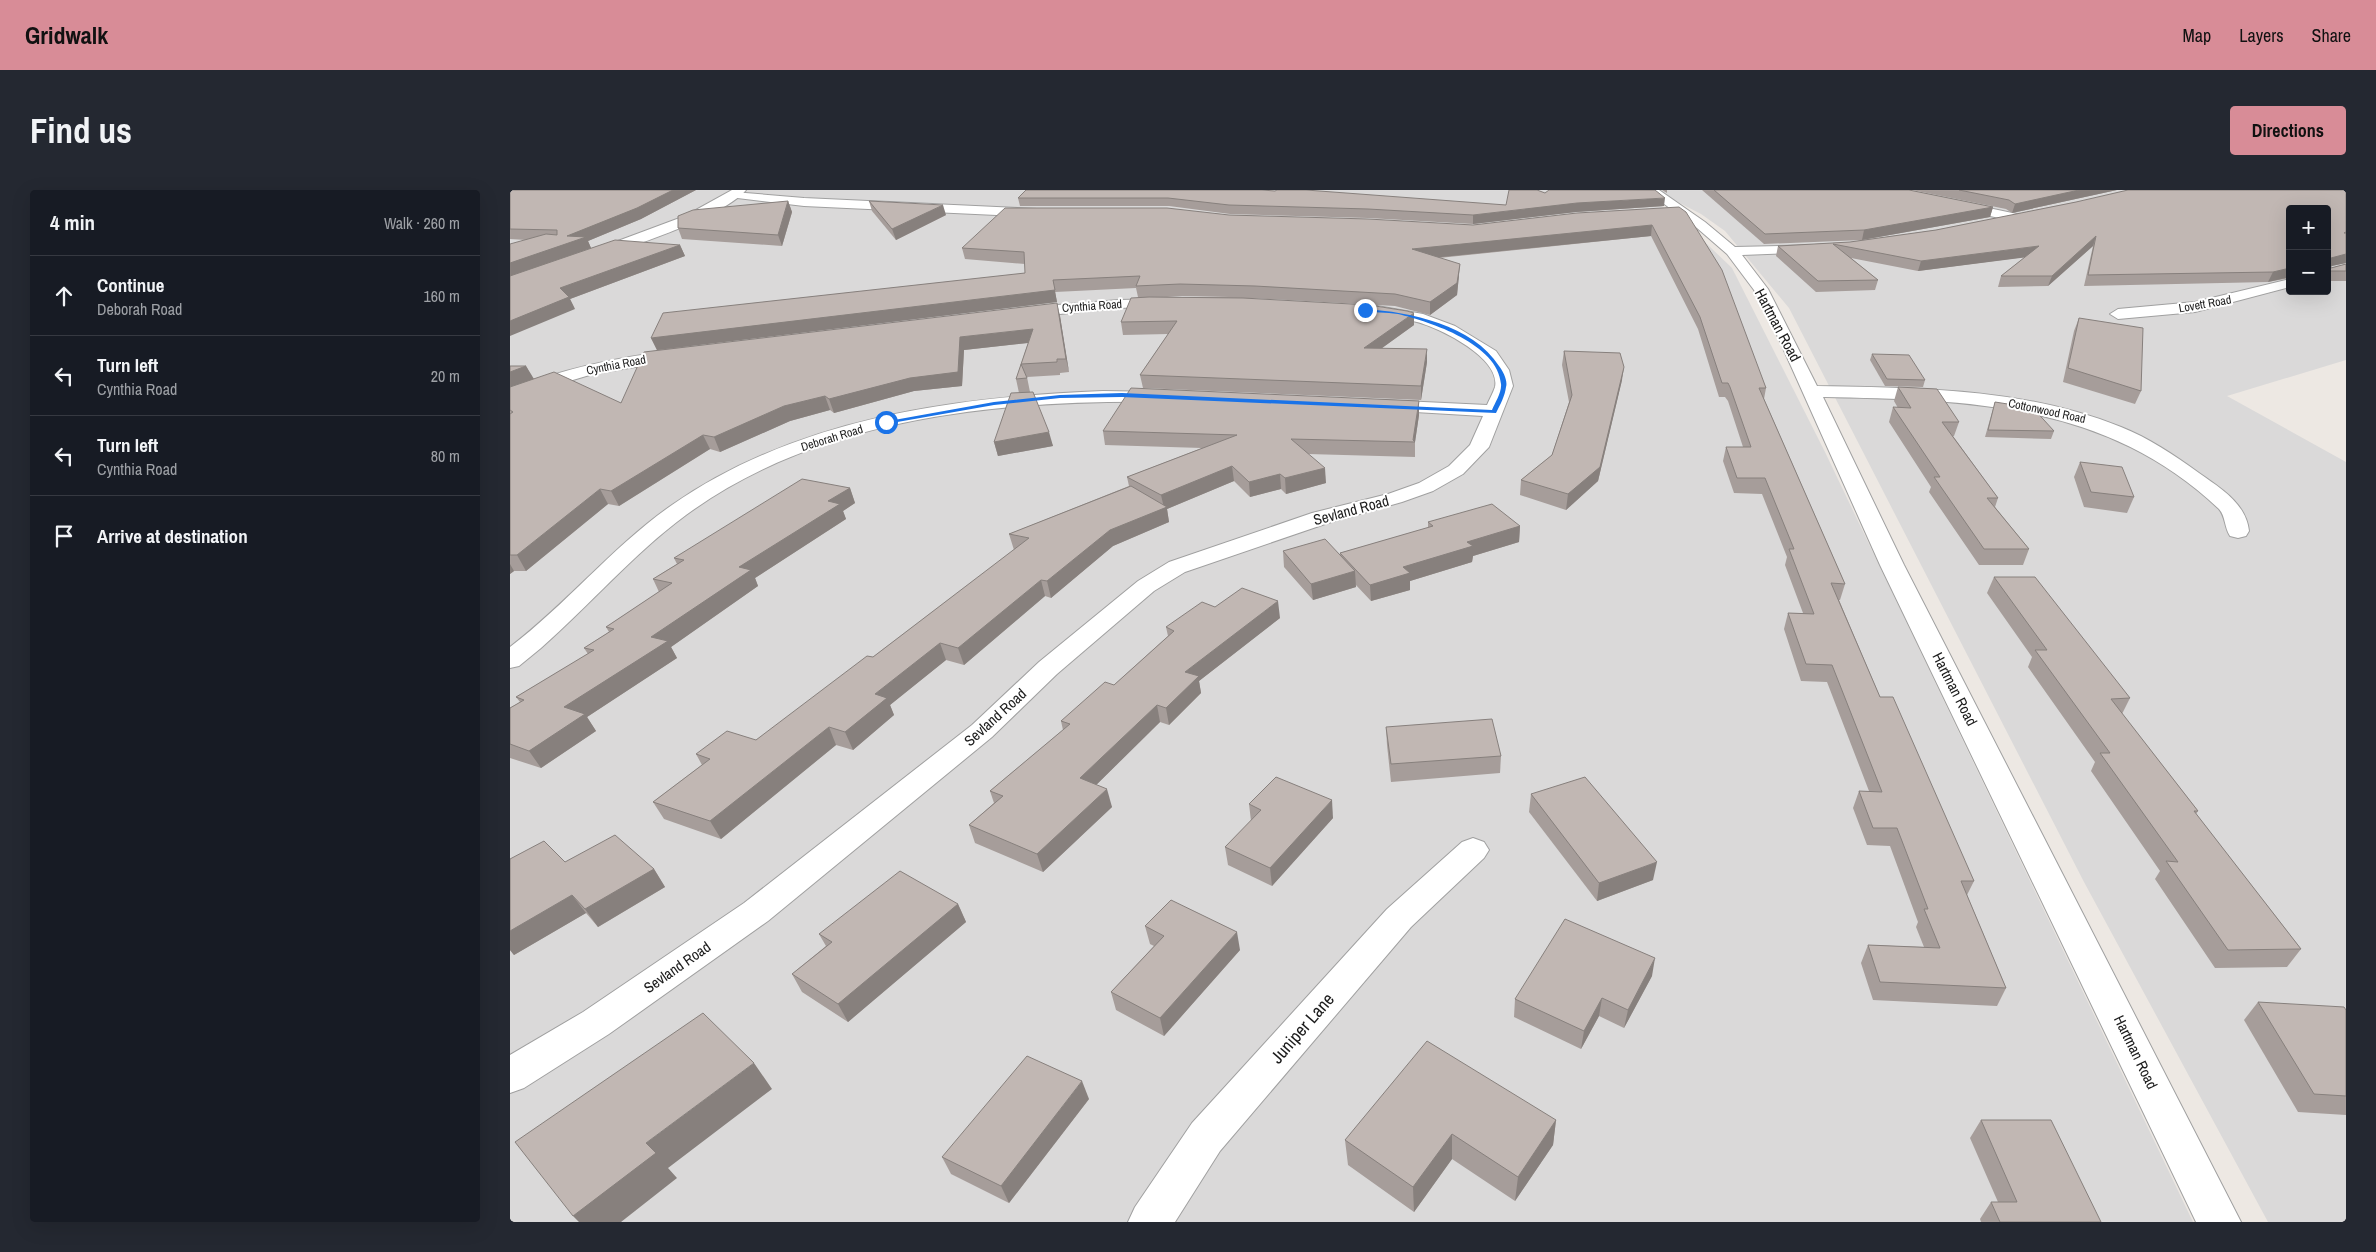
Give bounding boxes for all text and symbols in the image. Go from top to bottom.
text: Gridwalk [25,19,108,51]
text: Map [2183,23,2211,48]
text: Layers [2239,23,2284,48]
text: Share [2312,23,2351,48]
button: Directions [2230,106,2346,155]
text: Find us [30,107,132,154]
map controls [2286,205,2331,295]
button: + [2286,205,2331,250]
text: 4 min [50,208,95,237]
text: Walk · 260 m [384,212,460,234]
button: − [2286,250,2331,295]
text: Continue [97,272,165,298]
icon: ahead [50,282,78,310]
text: 160 m [424,285,460,307]
street label: Hartman Road [1750,285,1806,365]
street label: Lovett Road [2177,292,2233,316]
street label: Cynthia Road [1061,296,1123,316]
text: Deborah Road [97,298,182,320]
route end [1354,299,1377,322]
street label: Cynthia Road [585,351,647,379]
text: Turn left [97,352,158,378]
icon: left [50,362,78,390]
text: 20 m [431,365,460,387]
text: Cynthia Road [97,378,177,400]
street label: Cottonwood Road [2007,395,2087,427]
route start [875,411,898,434]
street label: Deborah Road [799,421,865,455]
text: Turn left [97,432,158,458]
icon: left [50,442,78,470]
text: 80 m [431,445,460,467]
text: Cynthia Road [97,458,177,480]
street label: Sevland Road [1311,490,1391,530]
icon: arrive [50,522,78,550]
text: Arrive at destination [97,523,248,549]
street label: Hartman Road [1927,649,1983,729]
street label: Sevland Road [959,683,1031,751]
street label: Sevland Road [639,936,715,998]
street label: Juniper Lane [1264,987,1340,1069]
street label: Hartman Road [2109,1011,2163,1093]

